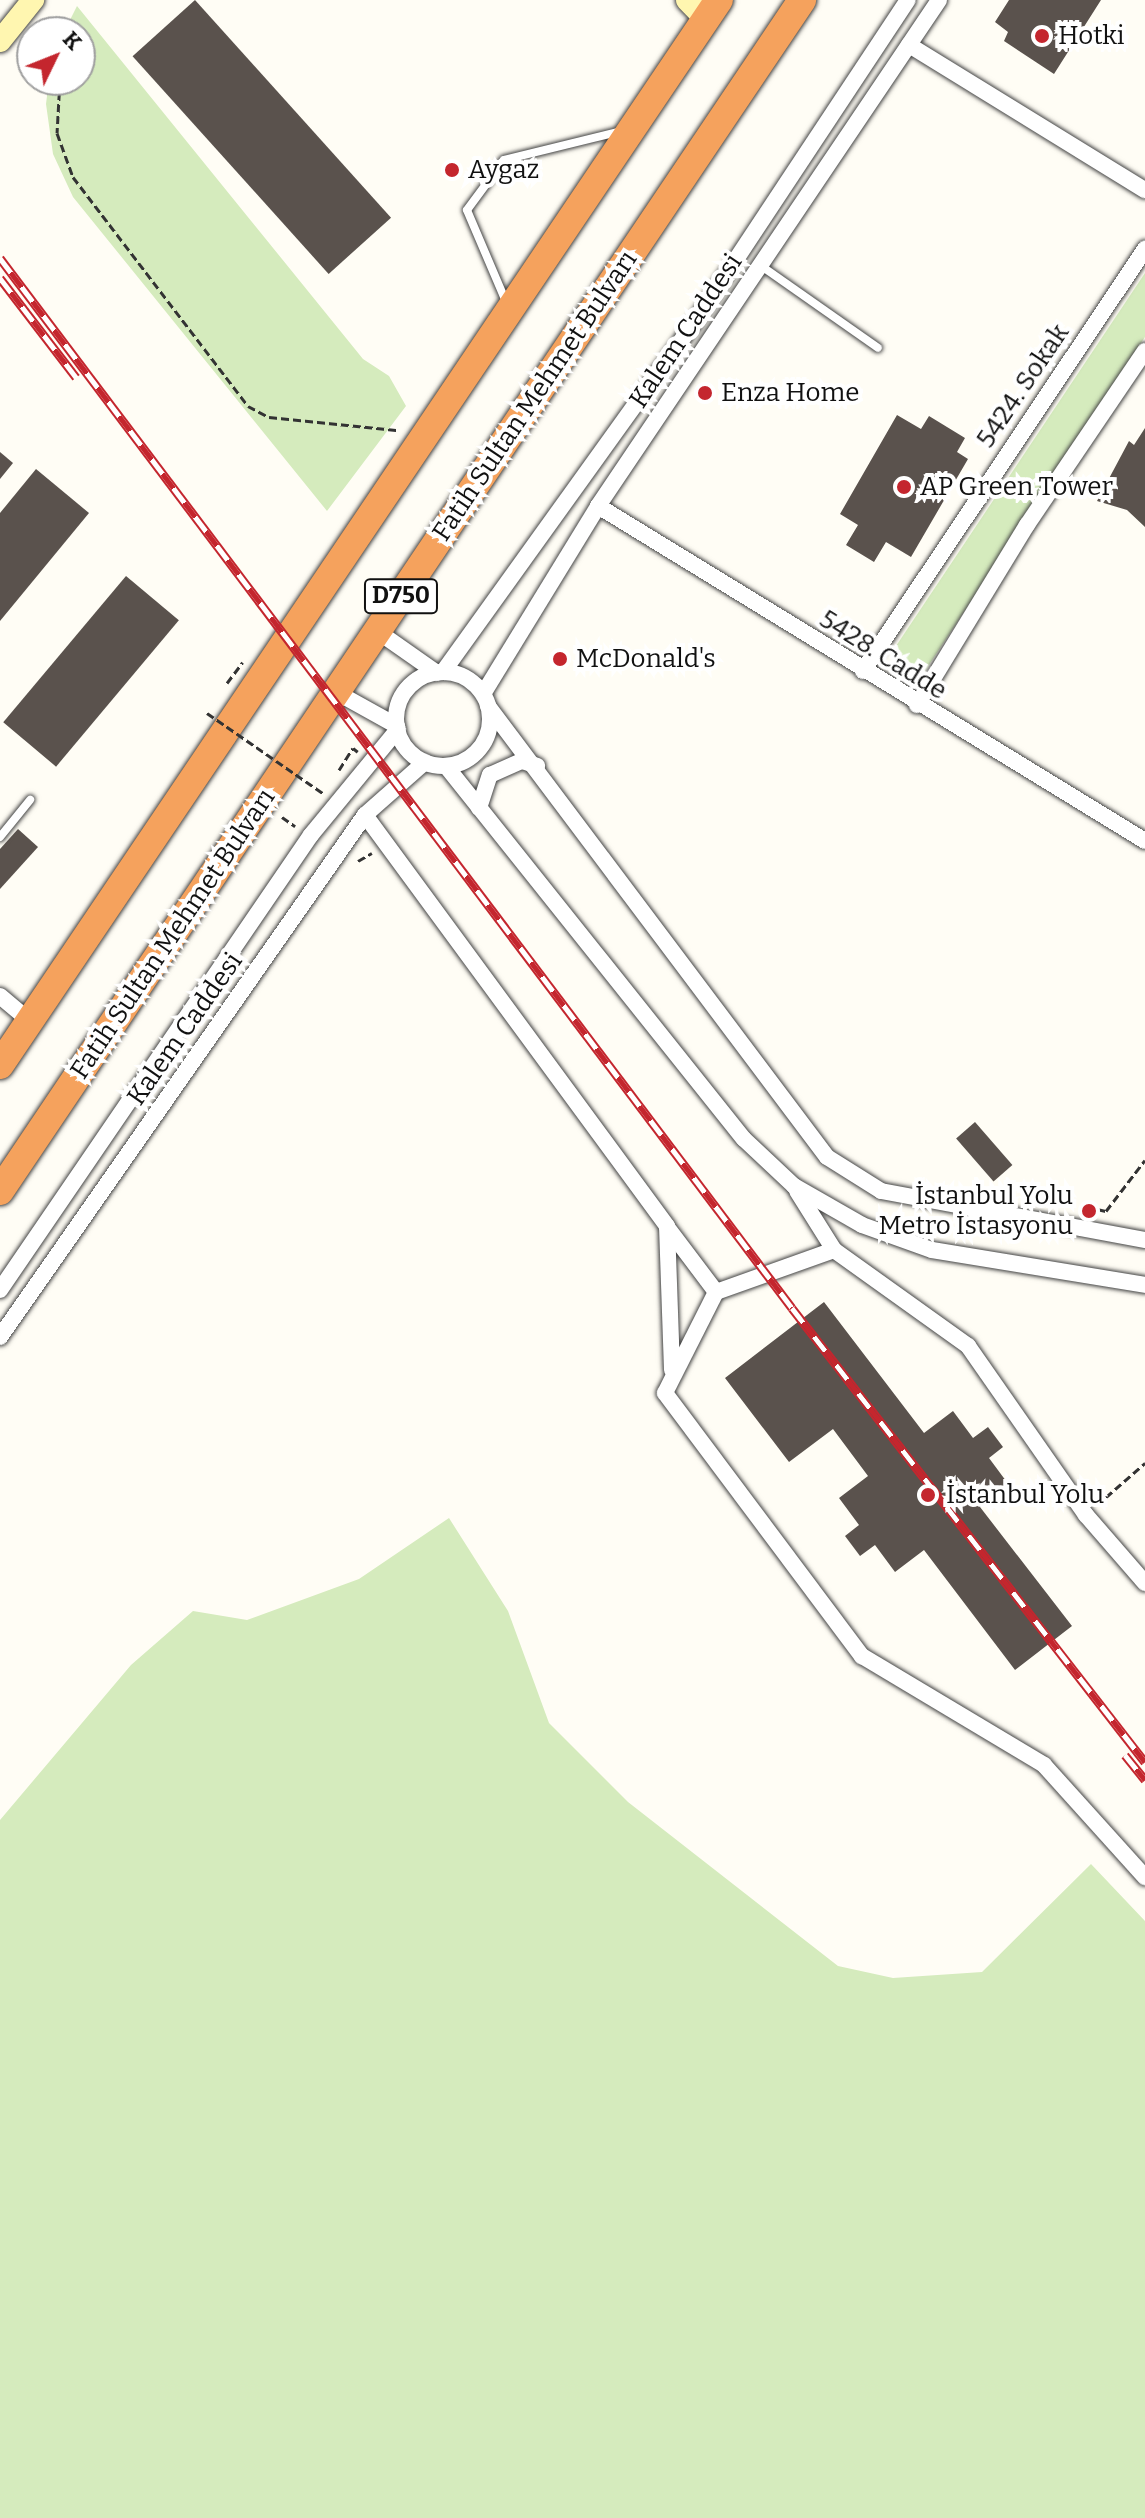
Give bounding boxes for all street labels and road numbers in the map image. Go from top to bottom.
street label: Fatih Sultan Mehmet Bulvarı [426,245,644,547]
street label: Kalem Caddesi [623,248,749,414]
street label: 5424. Sokak [970,318,1076,454]
road number: D750 [363,576,439,616]
street label: 5428. Cadde [814,604,952,706]
street label: Fatih Sultan Mehmet Bulvarı [64,783,282,1085]
street label: Kalem Caddesi [121,947,249,1111]

